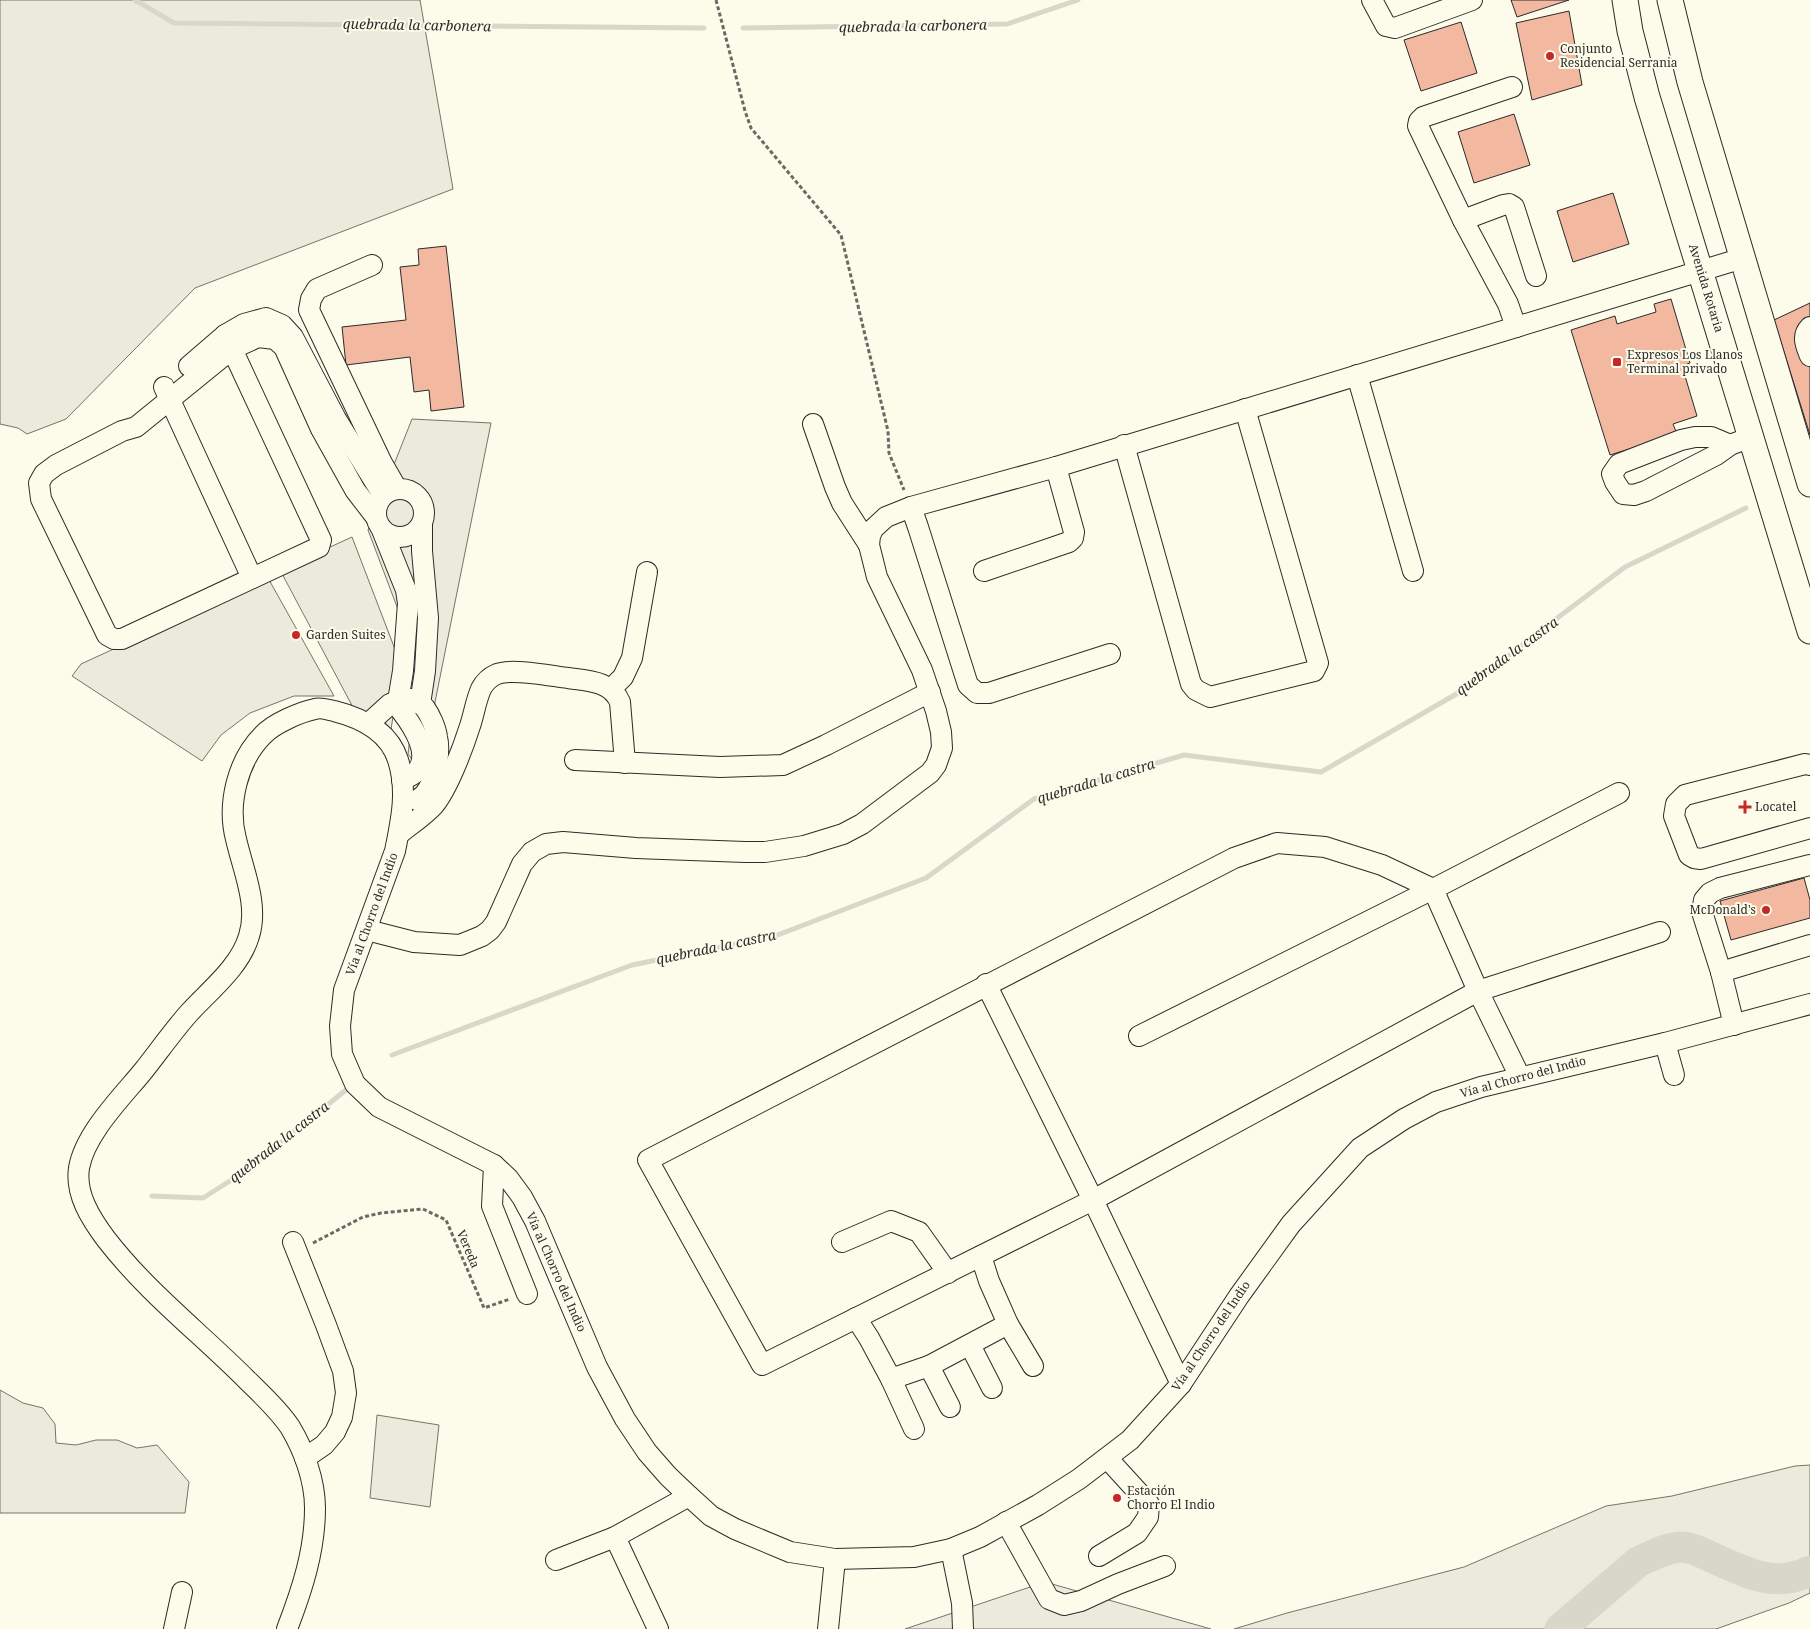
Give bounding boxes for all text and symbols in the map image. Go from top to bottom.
water label: quebrada la carbonera [343,14,492,35]
water label: quebrada la carbonera [839,15,988,36]
place label: Conjunto Residencial Serrania [1560,40,1678,71]
marker: Conjunto Residencial Serrania [1544,50,1556,62]
street label: Avenida Rotaria [1685,241,1728,335]
place label: Expresos Los Llanos Terminal privado [1627,346,1743,377]
marker: Expresos Los Llanos Terminal privado [1611,356,1623,368]
water label: quebrada la castra [1452,611,1562,699]
place label: Garden Suites [306,626,386,643]
marker: Garden Suites [290,629,302,641]
water label: quebrada la castra [1035,753,1158,807]
place label: Locatel [1755,798,1797,815]
marker: Locatel [1739,801,1751,813]
street label: Vía al Chorro del Indio [341,850,402,978]
place label: McDonald's [1690,901,1756,918]
marker: McDonald's [1760,904,1772,916]
water label: quebrada la castra [654,924,778,969]
street label: Vía al Chorro del Indio [1458,1052,1588,1101]
water label: quebrada la castra [225,1096,333,1187]
street label: Vía al Chorro del Indio [522,1209,591,1335]
street label: Vereda [453,1227,484,1271]
street label: Vía al Chorro del Indio [1167,1277,1254,1394]
place label: Estación Chorro El Indio [1127,1482,1215,1513]
marker: Estación Chorro El Indio [1111,1492,1123,1504]

